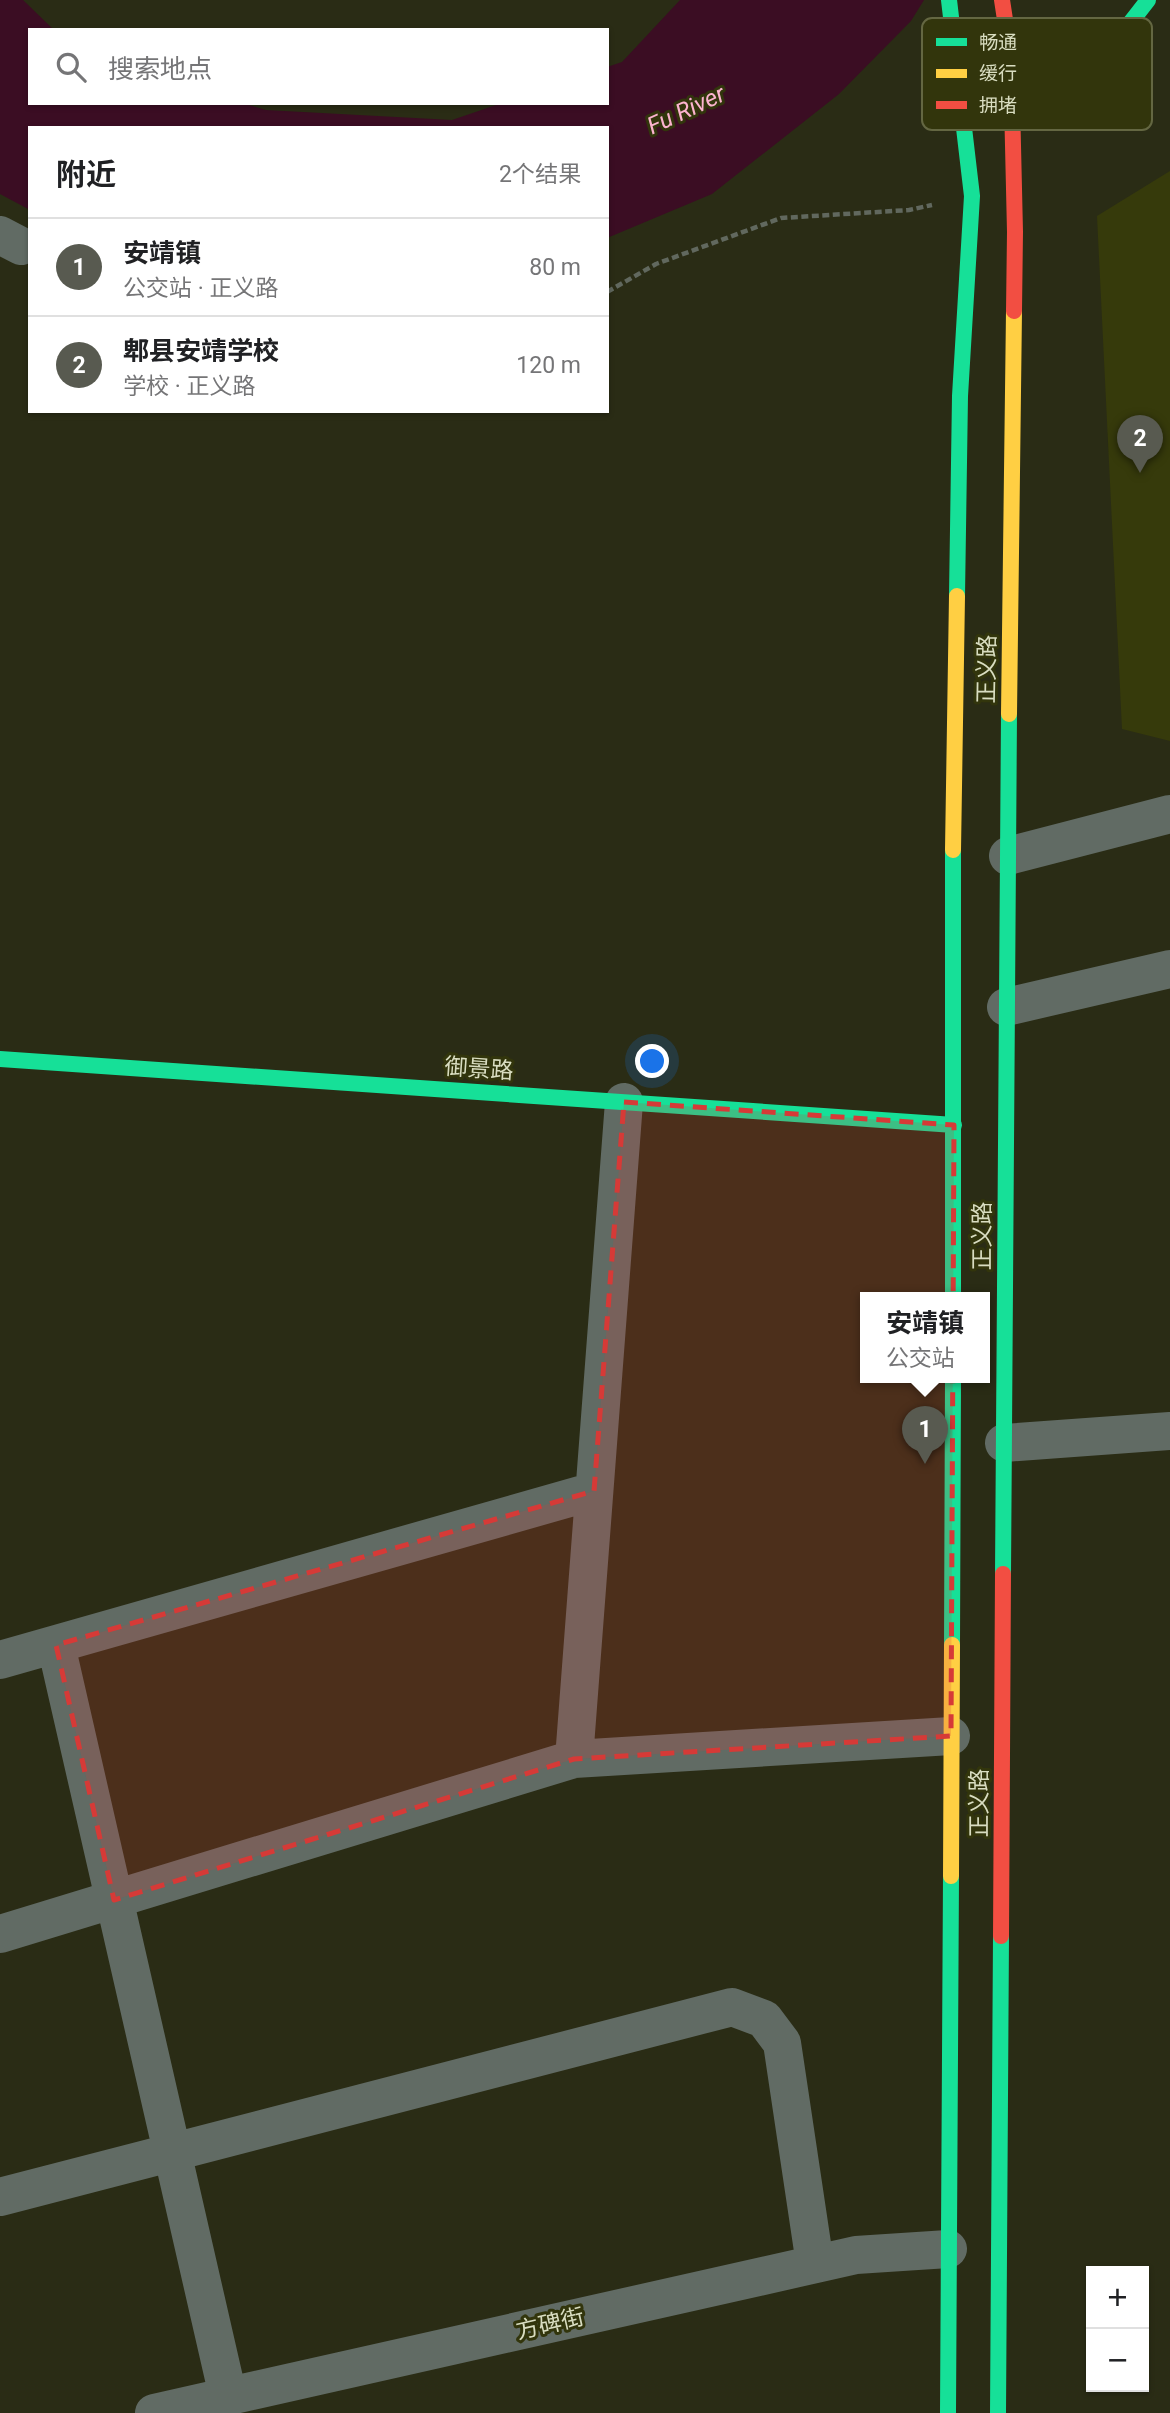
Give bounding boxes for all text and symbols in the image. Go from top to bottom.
legend [922,18,1152,130]
search box [28,28,609,105]
text: 畅通 [979,31,1017,54]
icon: search [52,48,90,86]
text: 搜索地点 [108,54,212,84]
text: 缓行 [979,62,1017,85]
water label: Fu River [643,79,730,140]
text: 拥堵 [979,94,1017,117]
text: 附近 [56,157,116,192]
text: 2个结果 [499,161,581,188]
text: 安靖镇 [123,238,201,268]
text: 1 [72,254,86,281]
text: 80 m [529,254,581,281]
text: 公交站 · 正义路 [123,275,278,302]
text: 郫县安靖学校 [123,336,279,366]
text: 2 [72,352,86,379]
text: 120 m [516,352,581,379]
text: 学校 · 正义路 [123,373,255,400]
pin: 2 [1117,415,1163,473]
street label: 正义路 [973,634,1001,704]
your location [635,1044,669,1078]
street label: 御景路 [444,1053,514,1085]
street label: 正义路 [969,1202,996,1271]
popup [860,1292,990,1383]
text: 安靖镇 [886,1308,964,1338]
text: 公交站 [886,1345,955,1372]
pin: 1 [902,1406,948,1464]
street label: 正义路 [966,1769,993,1838]
map controls [1086,2266,1149,2392]
button: + [1086,2266,1149,2329]
street label: 方碑街 [513,2303,587,2345]
button: − [1086,2329,1149,2392]

